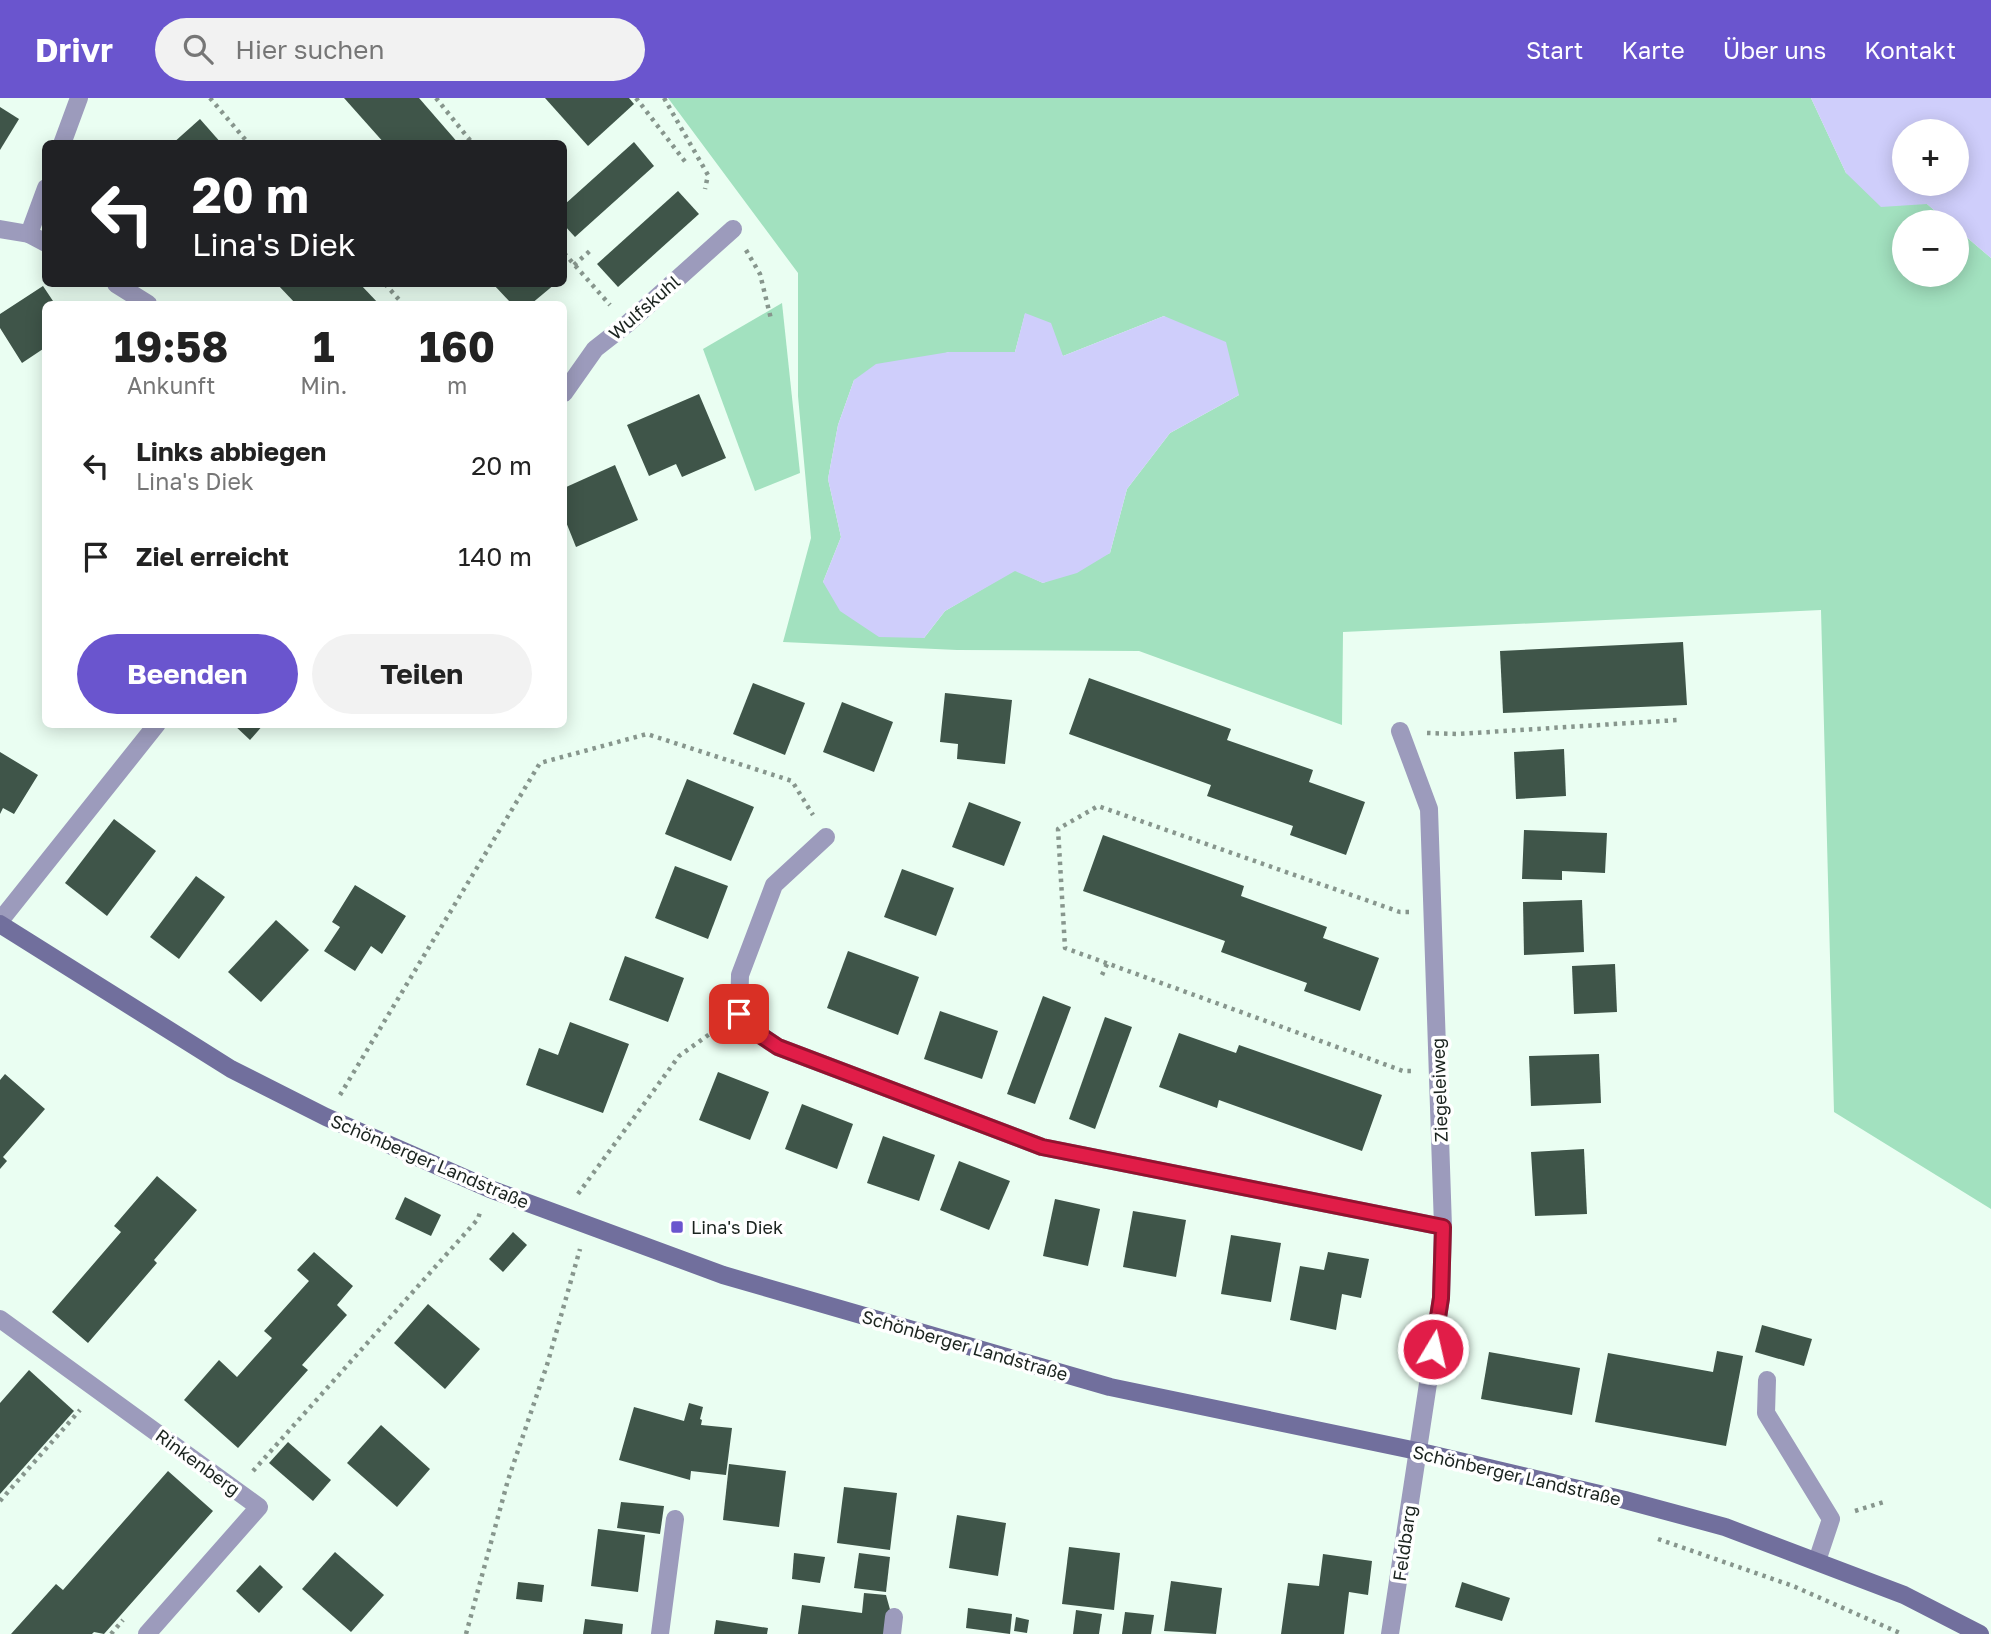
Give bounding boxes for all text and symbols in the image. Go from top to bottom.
search box [155,18,645,81]
text: Drivr [35,30,113,69]
icon: search [179,30,217,68]
text: Hier suchen [235,34,384,65]
text: Start [1526,35,1583,64]
text: Karte [1621,35,1685,64]
text: Über uns [1723,35,1826,64]
text: Kontakt [1864,35,1956,64]
map controls [1892,119,1969,287]
button: + [1892,119,1969,196]
text: 20 m [192,165,309,224]
icon: left [77,168,168,259]
button: − [1892,210,1969,287]
text: Lina's Diek [192,225,356,263]
street label: Wulfskuhl [604,270,684,344]
text: 19:58 [114,321,228,371]
text: 1 [313,321,335,371]
text: 160 [419,321,495,371]
text: Ankunft [127,371,215,399]
text: Min. [300,371,347,399]
text: m [447,371,467,399]
text: Links abbiegen [136,436,326,467]
icon: left [77,447,115,485]
text: 20 m [471,450,532,481]
text: Lina's Diek [136,467,254,495]
icon: arrive [77,538,115,576]
text: Ziel erreicht [136,541,289,572]
text: 140 m [458,541,532,572]
button: Beenden [77,634,298,714]
button: Teilen [312,634,532,714]
pin [709,984,769,1044]
icon: arrive [720,995,758,1033]
street label: Ziegeleiweg [1426,1037,1452,1143]
street label: Schönberger Landstraße [328,1109,532,1213]
place label: Lina's Diek [691,1216,783,1238]
marker: Lina's Diek [669,1219,685,1235]
street label: Schönberger Landstraße [860,1305,1070,1385]
position arrow [1396,1312,1470,1386]
street label: Rinkenberg [152,1424,244,1500]
street label: Schönberger Landstraße [1411,1440,1623,1510]
street label: Feldbarg [1388,1503,1420,1583]

